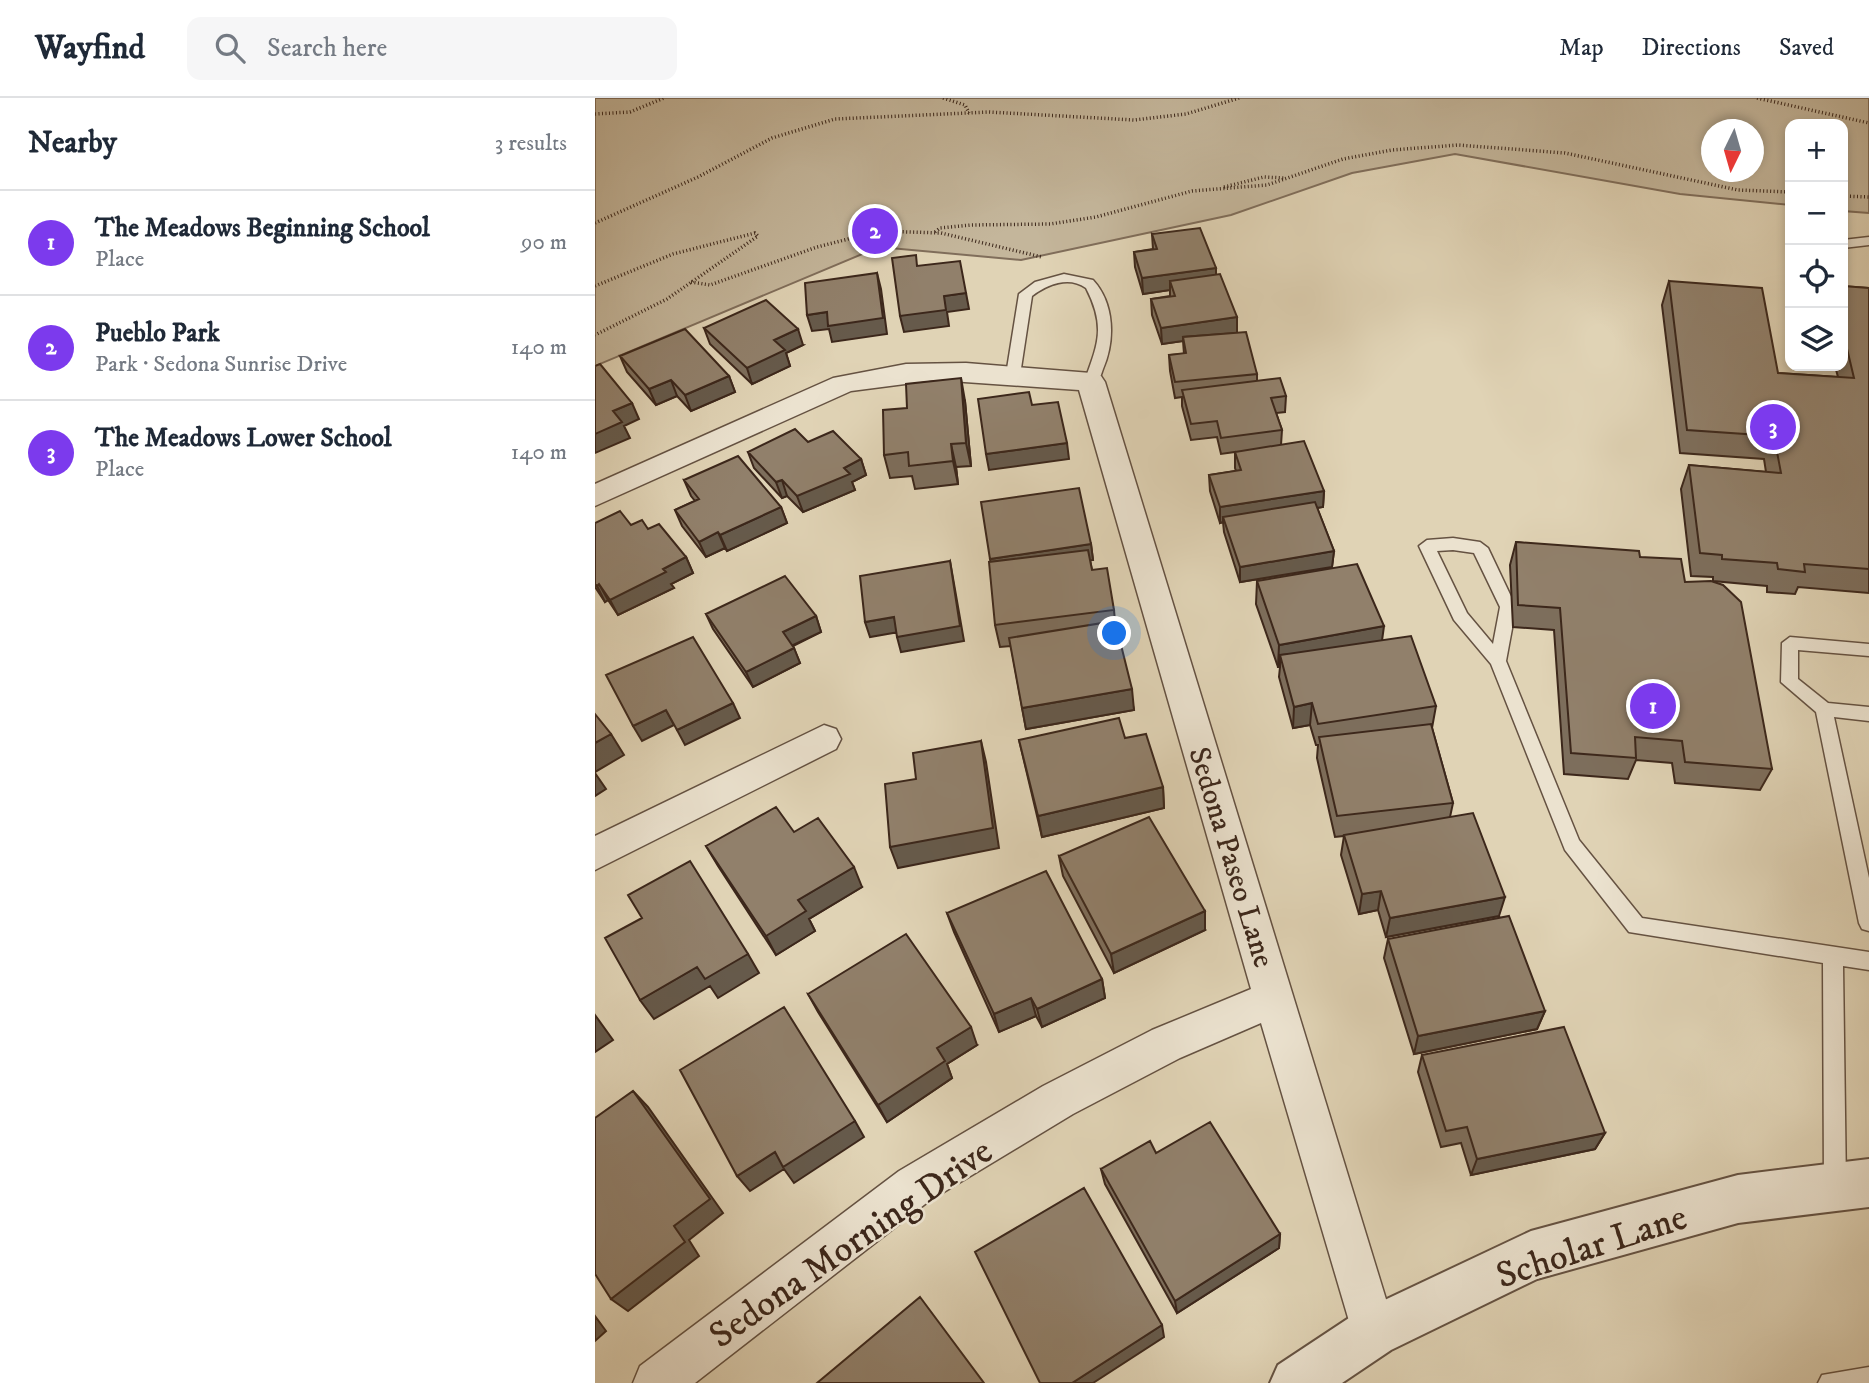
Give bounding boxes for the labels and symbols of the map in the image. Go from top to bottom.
north arrow [1701,119,1764,182]
pin: 2 [852,205,898,257]
pin: 3 [1750,401,1796,453]
your location [1097,616,1131,650]
pin: 1 [1630,680,1676,732]
street label: Sedona Paseo Lane [1179,743,1282,972]
street label: Sedona Morning Drive [700,1129,1002,1360]
street label: Scholar Lane [1490,1194,1693,1300]

